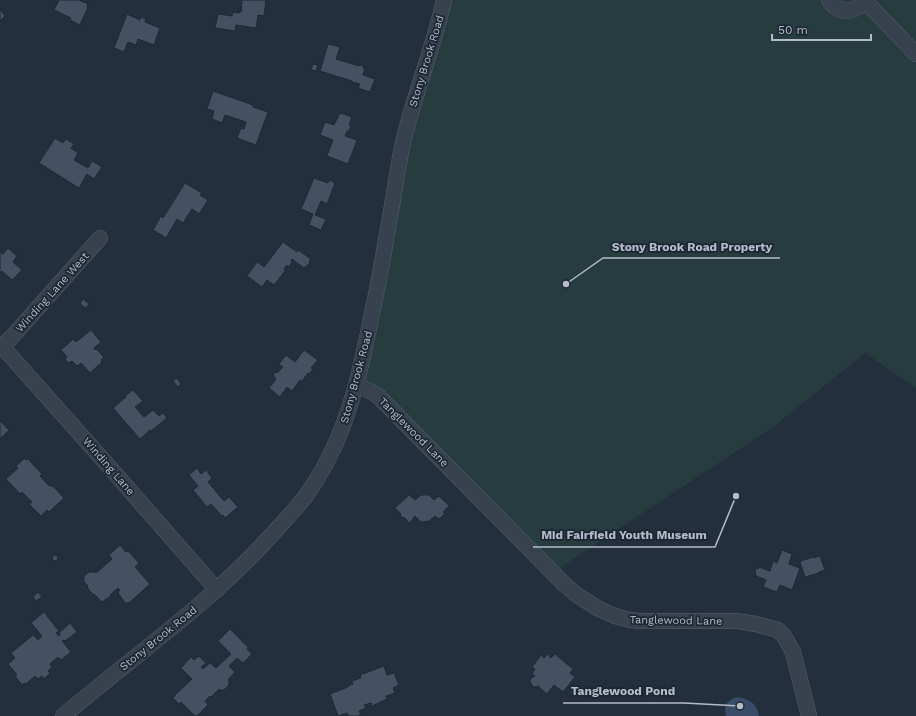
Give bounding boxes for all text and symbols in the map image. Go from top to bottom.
street label: Stony Brook Road [406,14,447,109]
scale bar [772,16,871,42]
text: 50 m [778,23,808,37]
callout: Stony Brook Road Property [603,234,780,258]
text: Stony Brook Road Property [612,240,773,254]
street label: Winding Lane West [13,249,92,335]
street label: Stony Brook Road [338,329,375,425]
street label: Tanglewood Lane [376,395,451,470]
street label: Winding Lane [80,435,137,498]
callout: Mid Fairfield Youth Museum [533,523,715,547]
text: Mid Fairfield Youth Museum [541,528,707,542]
street label: Stony Brook Road [117,603,199,673]
street label: Tanglewood Lane [629,613,723,628]
callout: Tanglewood Pond [563,679,684,703]
text: Tanglewood Pond [571,684,675,698]

